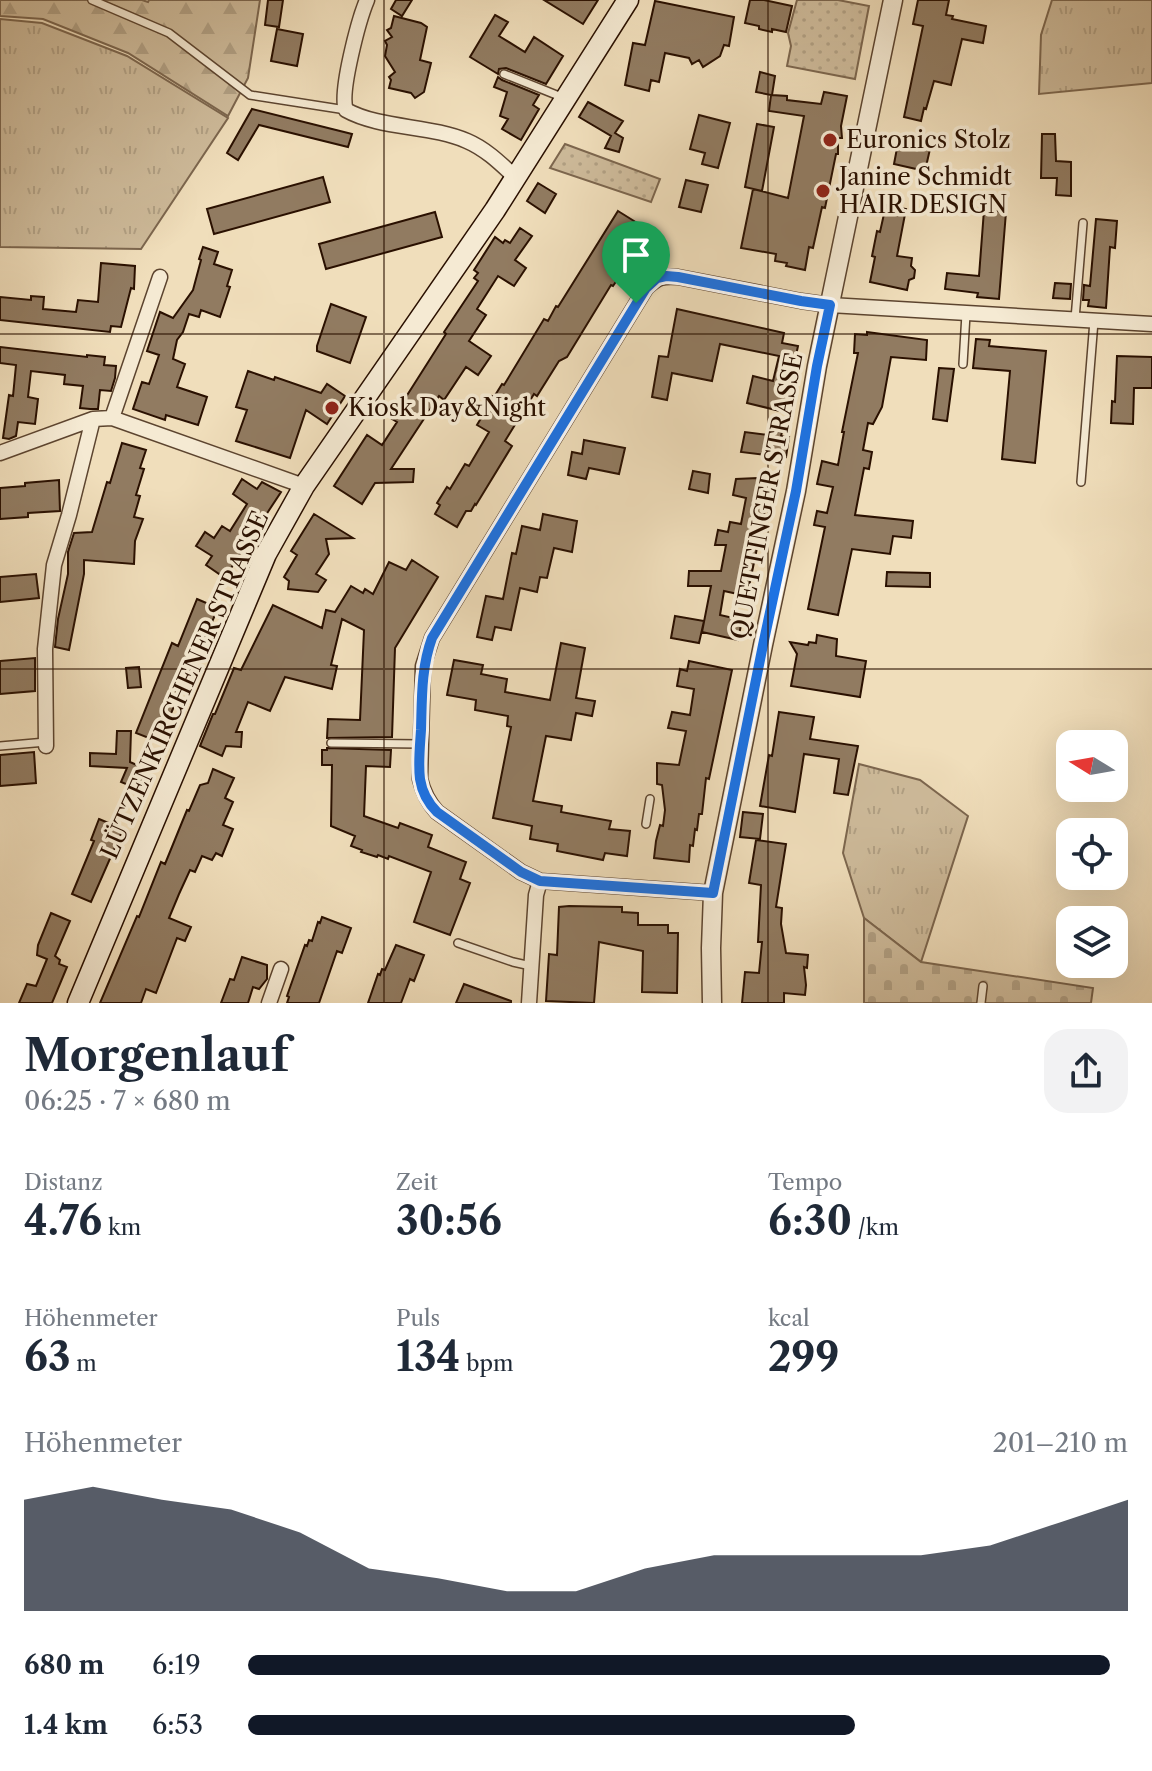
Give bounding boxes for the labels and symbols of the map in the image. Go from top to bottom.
place label: Euronics Stolz [846,125,1011,154]
marker: Euronics Stolz [821,131,839,149]
place label: Janine Schmidt HAIR DESIGN [835,162,1012,219]
marker: Janine Schmidt HAIR DESIGN [814,182,832,200]
pin [602,221,670,303]
street label: QUETTINGER STRASSE [724,350,809,642]
place label: Kiosk Day&Night [348,393,546,422]
marker: Kiosk Day&Night [323,399,341,417]
street label: LÜTZENKIRCHENER STRASSE [95,506,275,863]
north arrow [1056,730,1128,802]

